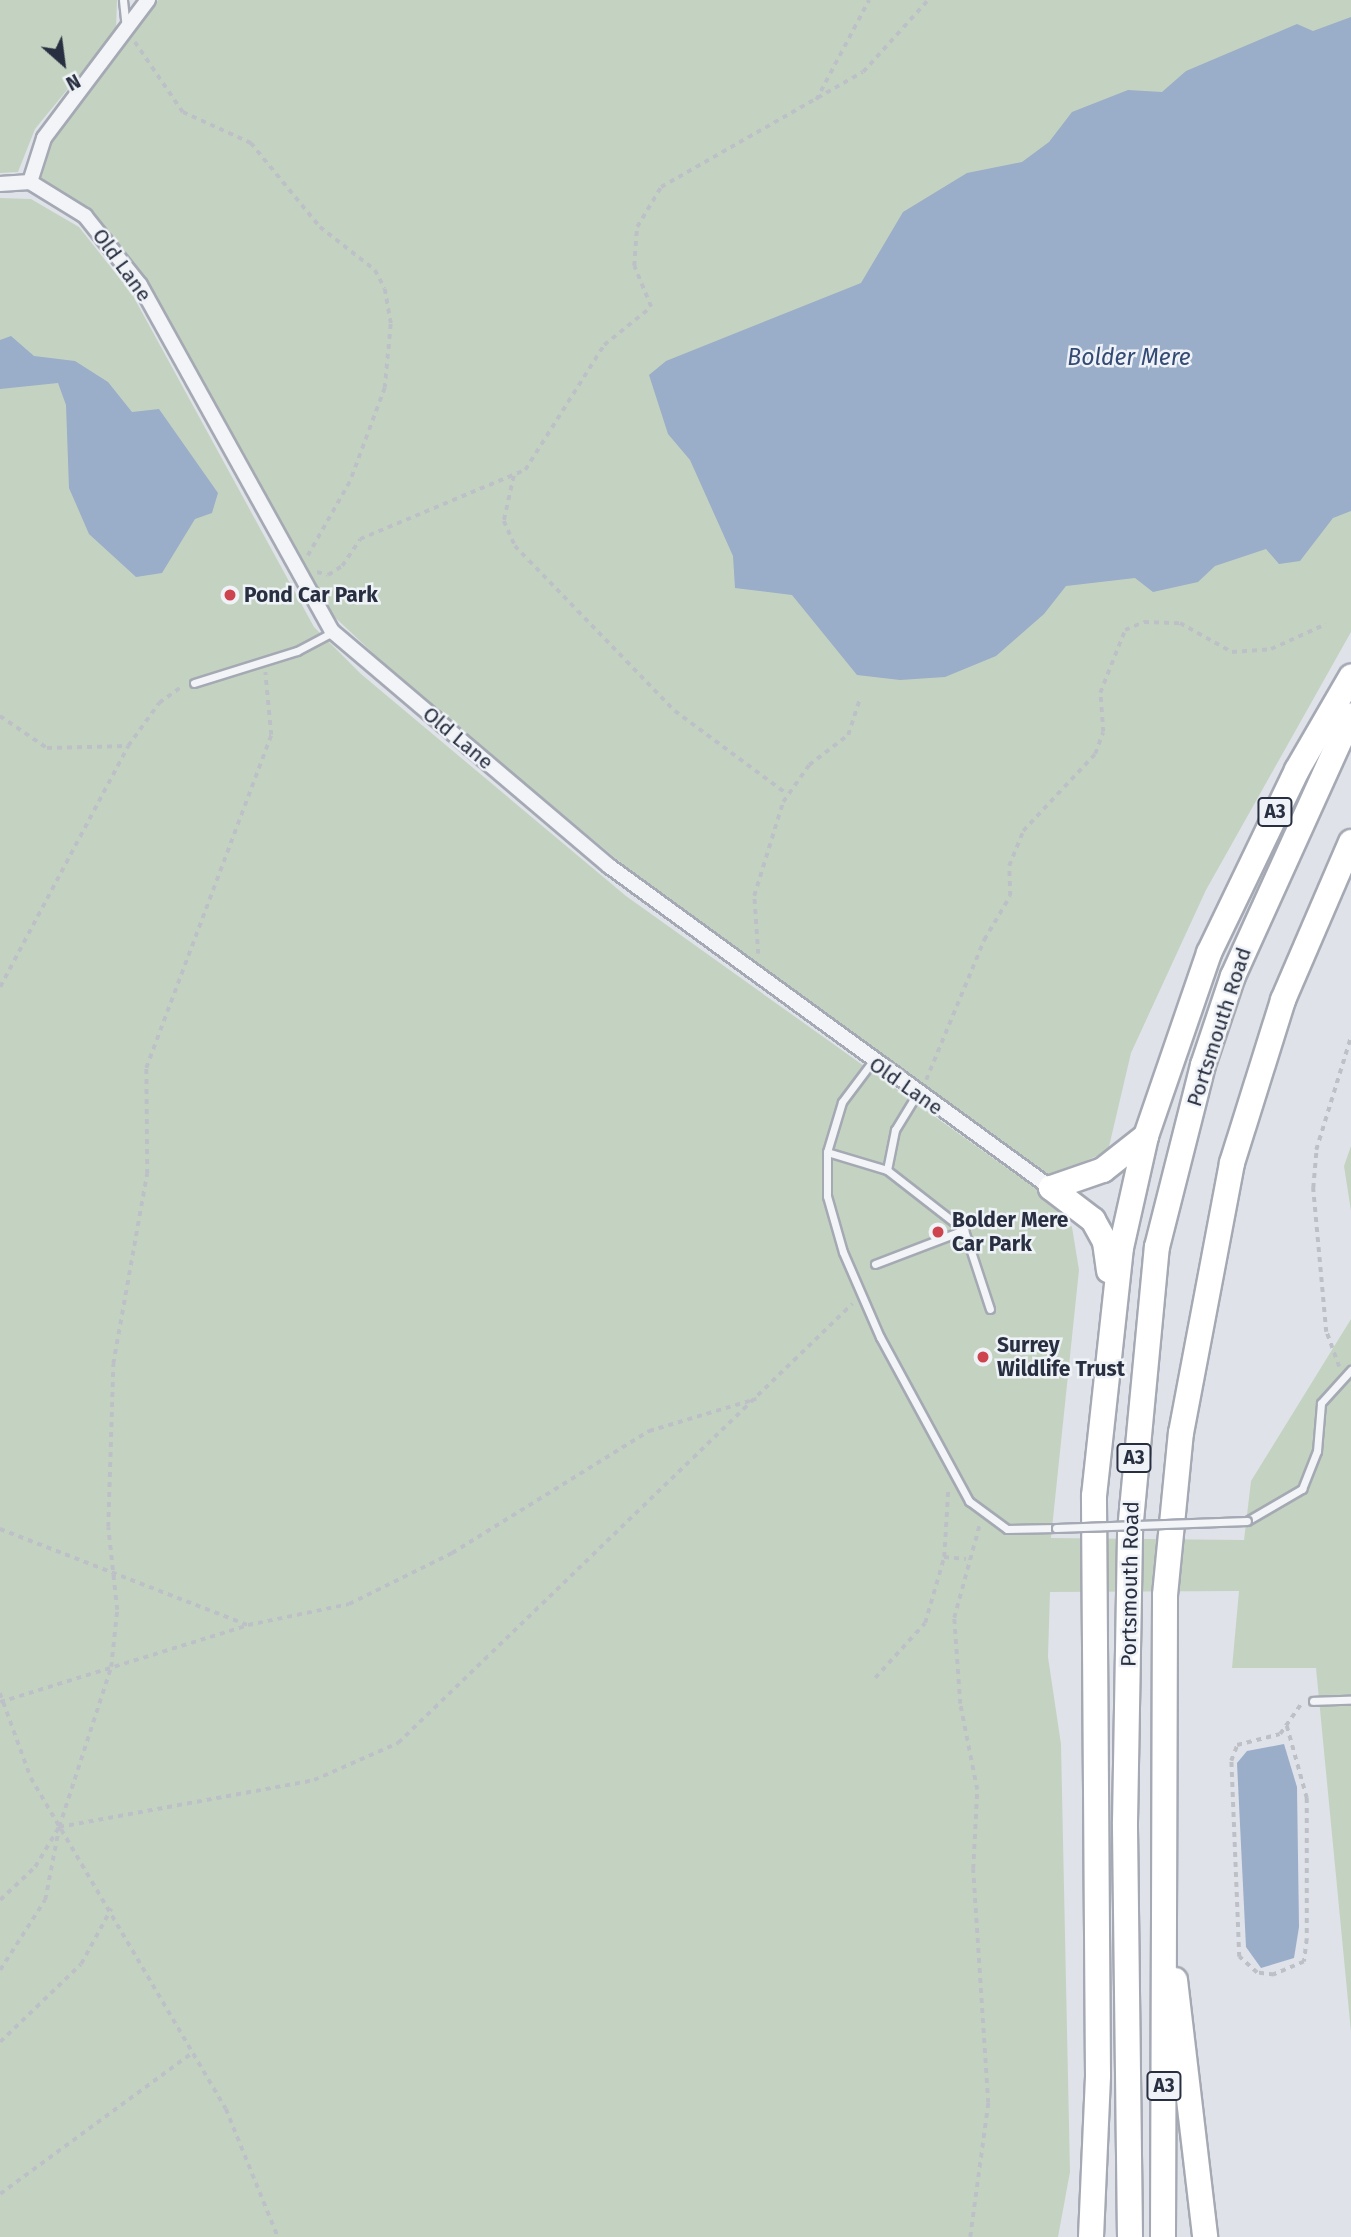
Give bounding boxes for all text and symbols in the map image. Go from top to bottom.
north arrow [28,28,98,98]
text: N [62,69,84,95]
street label: Old Lane [87,224,157,306]
water label: Bolder Mere [1067,343,1191,371]
place label: Pond Car Park [244,582,378,608]
marker: Pond Car Park [222,587,238,603]
street label: Old Lane [418,701,498,775]
road number: A3 [1256,796,1294,828]
street label: Portsmouth Road [1181,944,1257,1110]
street label: Old Lane [864,1052,948,1120]
place label: Bolder Mere Car Park [952,1207,1068,1257]
marker: Bolder Mere Car Park [930,1224,946,1240]
place label: Surrey Wildlife Trust [997,1332,1125,1382]
marker: Surrey Wildlife Trust [975,1349,991,1365]
road number: A3 [1115,1442,1153,1474]
street label: Portsmouth Road [1116,1501,1144,1667]
road number: A3 [1145,2070,1183,2102]

